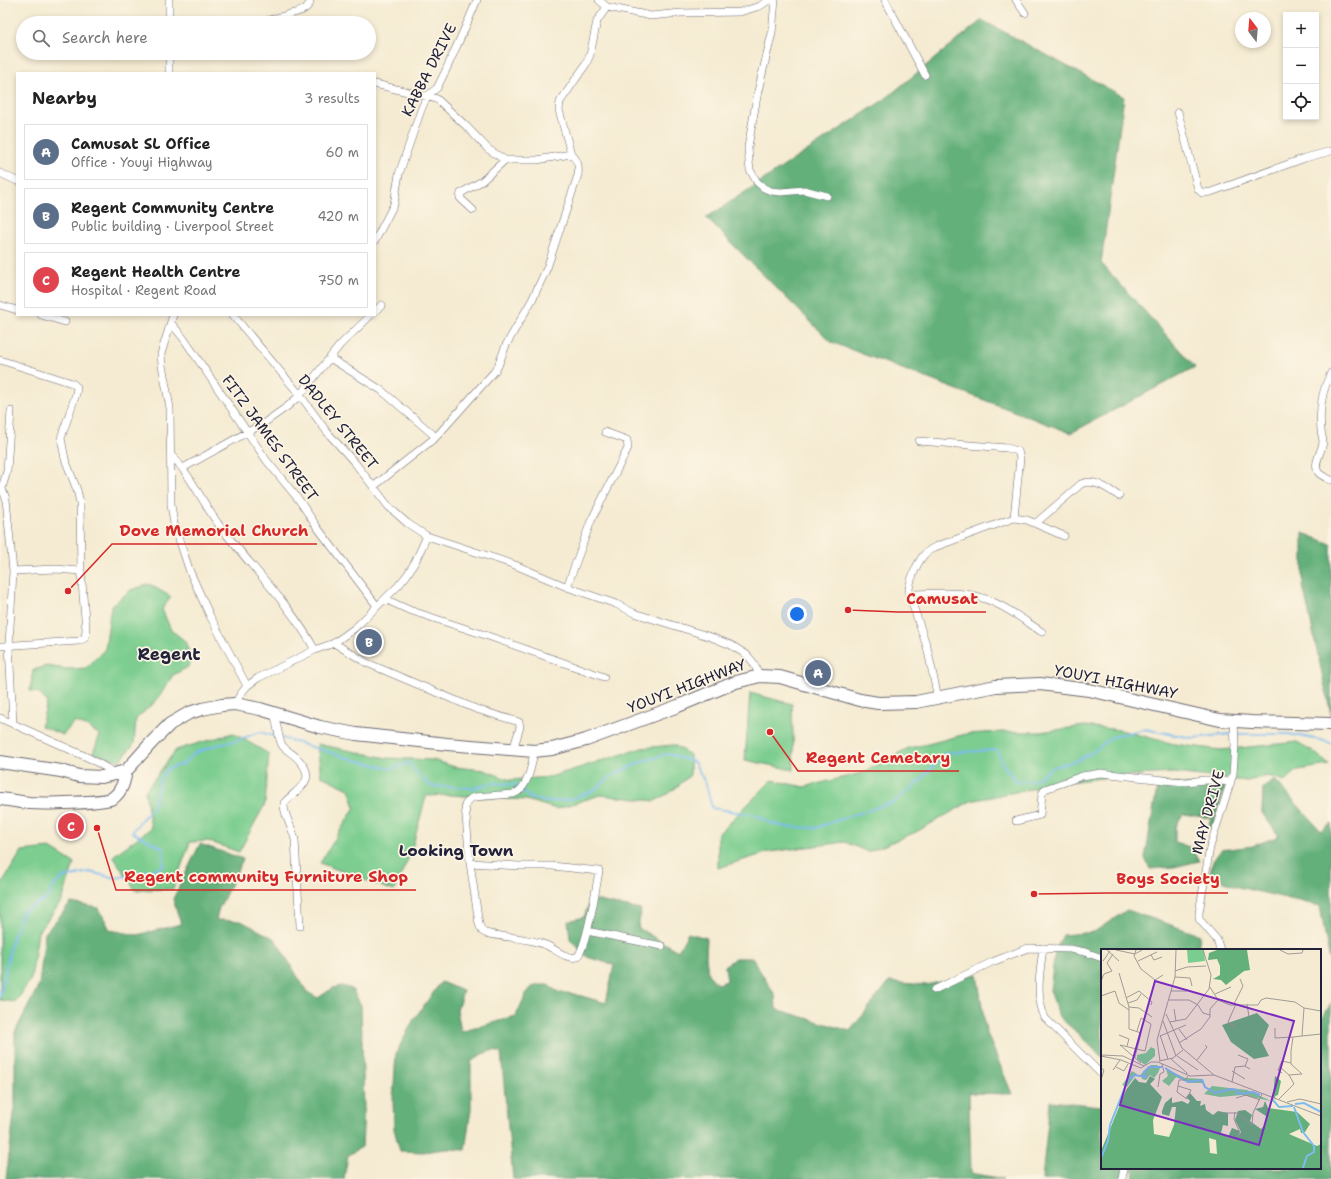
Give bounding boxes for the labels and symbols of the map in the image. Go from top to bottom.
north arrow [1235,12,1271,48]
street label: KABBA DRIVE [397,20,461,120]
street label: DADLEY STREET [294,370,382,474]
street label: FITZ JAMES STREET [217,371,323,505]
callout: Dove Memorial Church [112,516,317,544]
text: Dove Memorial Church [120,520,309,541]
callout: Camusat [898,584,986,612]
text: Camusat [906,588,978,609]
your location [787,604,807,624]
pin: B [356,627,382,657]
district label: Regent [138,643,200,665]
street label: YOUYI HIGHWAY [625,654,749,718]
pin: A [805,658,831,688]
street label: YOUYI HIGHWAY [1052,660,1180,704]
callout: Regent Cemetary [798,743,959,771]
text: Regent Cemetary [806,747,950,768]
street label: MAY DRIVE [1187,767,1229,857]
pin: C [58,811,84,841]
district label: Looking Town [399,840,514,861]
callout: Regent community Furniture Shop [116,862,416,890]
callout: Boys Society [1108,865,1228,893]
text: Regent community Furniture Shop [124,866,409,887]
text: Boys Society [1116,868,1220,889]
inset map [1101,949,1321,1169]

